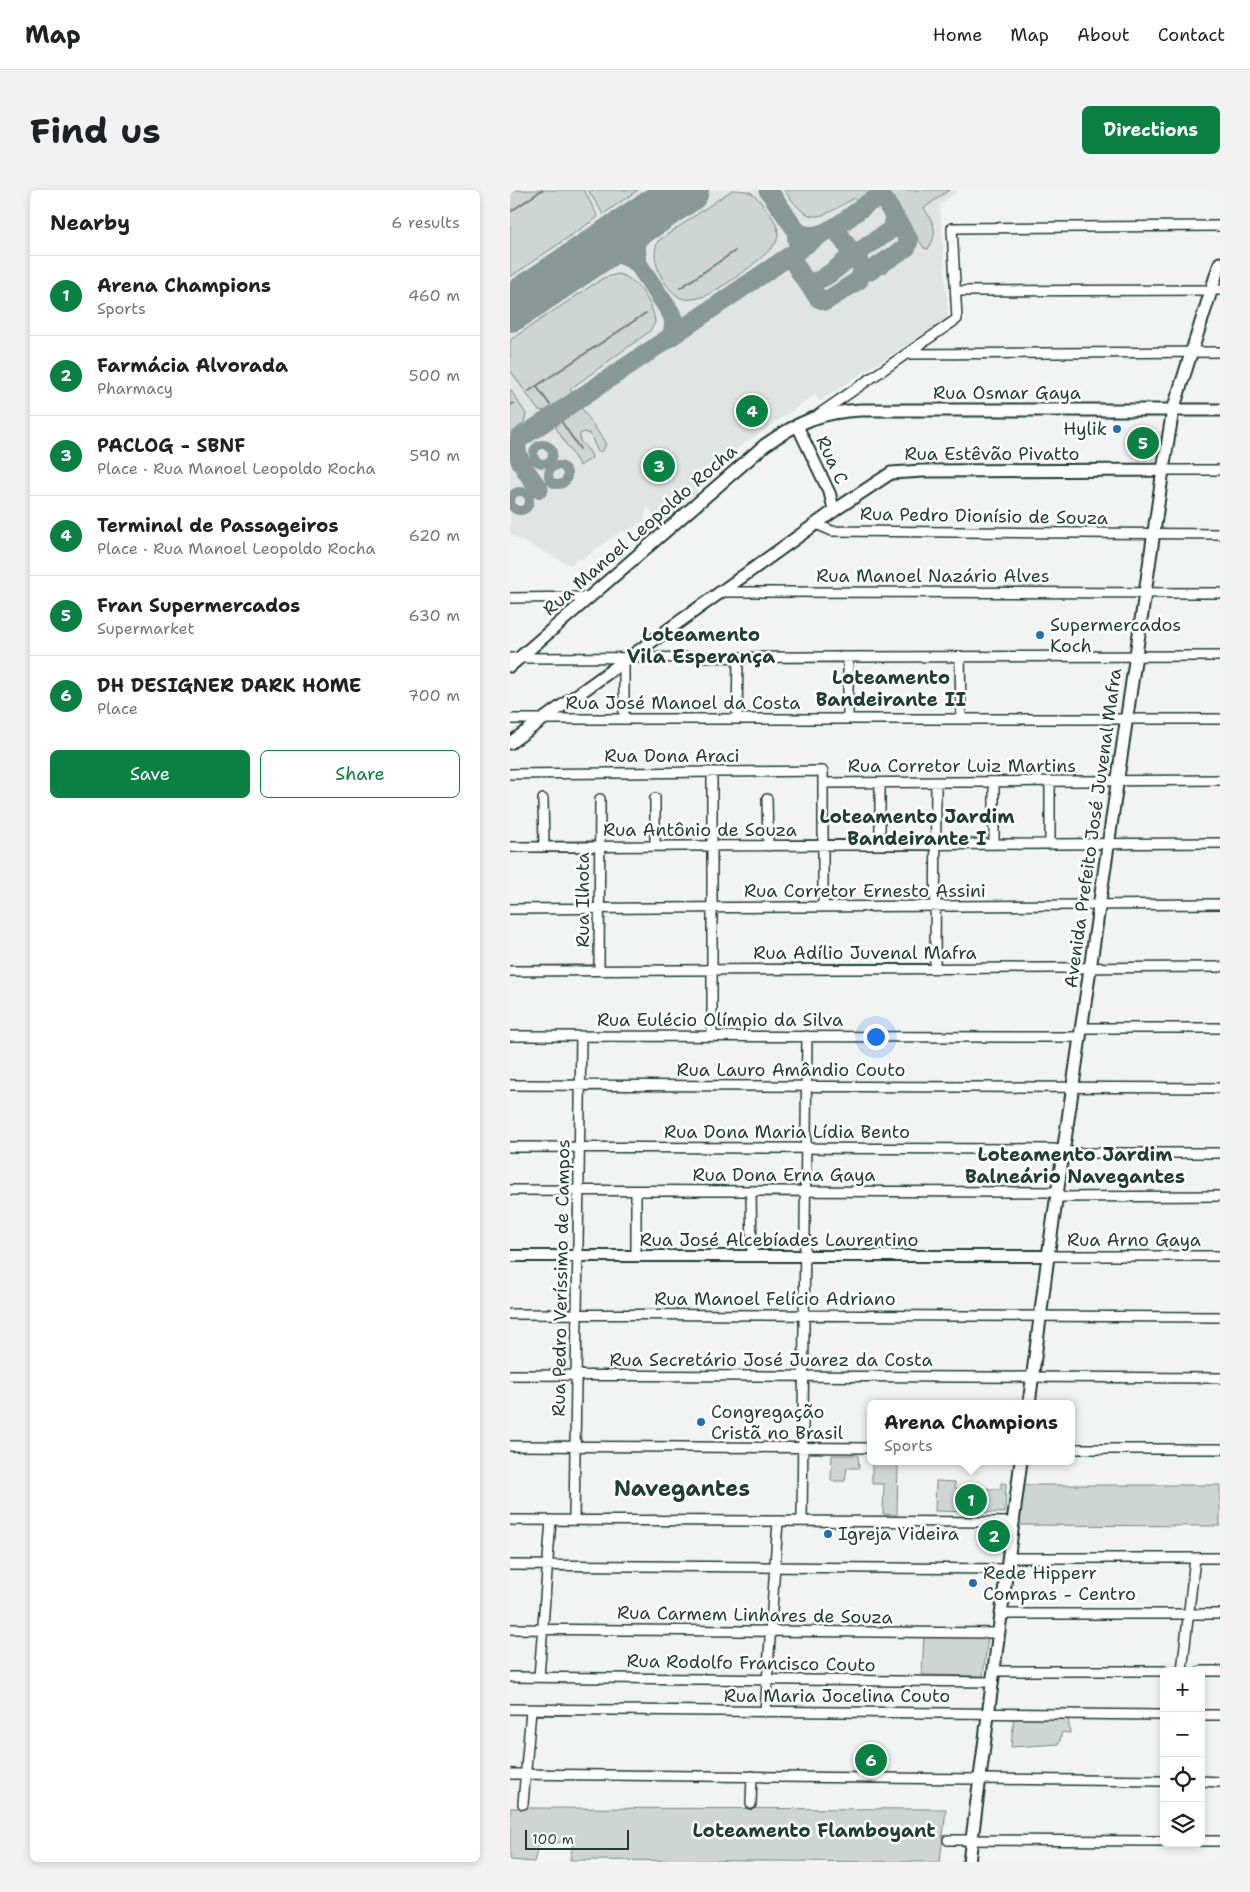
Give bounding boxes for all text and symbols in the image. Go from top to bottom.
text: Map [25,19,81,51]
text: Home [933,23,982,47]
text: Map [1010,23,1049,47]
text: About [1077,23,1130,47]
text: Contact [1158,23,1225,47]
button: Directions [1082,106,1220,154]
text: Find us [30,107,161,154]
text: Nearby [50,209,130,237]
text: 6 results [391,212,460,233]
text: Arena Champions [97,273,271,298]
text: 1 [62,285,70,306]
text: 460 m [408,285,460,306]
text: Sports [97,298,146,319]
text: Farmácia Alvorada [97,353,288,378]
text: 2 [60,365,72,386]
text: 500 m [409,365,460,386]
text: Pharmacy [97,378,173,399]
street label: Rua Osmar Gaya [933,381,1081,405]
pin: 4 [736,392,768,430]
place label: Hylik [1063,417,1107,441]
marker: Hylik [1111,423,1123,435]
pin: 5 [1127,424,1159,462]
street label: Rua C [810,432,854,488]
text: PACLOG - SBNF [97,433,245,458]
street label: Rua Manoel Leopoldo Rocha [538,439,742,621]
street label: Rua Estêvão Pivatto [905,442,1079,466]
text: 3 [60,445,72,466]
text: 590 m [410,445,460,466]
pin: 3 [643,447,675,485]
text: Place · Rua Manoel Leopoldo Rocha [97,458,375,479]
street label: Rua Pedro Dionísio de Souza [860,502,1108,530]
text: Terminal de Passageiros [97,513,339,538]
text: 4 [60,525,72,546]
text: 620 m [409,525,460,546]
text: Place · Rua Manoel Leopoldo Rocha [97,538,375,559]
street label: Rua Manoel Nazário Alves [816,564,1050,588]
text: Fran Supermercados [97,593,300,618]
text: 5 [61,605,71,626]
text: 630 m [408,605,460,626]
place label: Supermercados Koch [1050,613,1181,658]
text: Supermarket [97,618,194,639]
district label: Loteamento Vila Esperança [627,622,775,669]
marker: Supermercados Koch [1034,629,1046,641]
district label: Loteamento Bandeirante II [816,665,967,712]
street label: Avenida Prefeito José Juvenal Mafra [1059,667,1127,989]
text: DH DESIGNER DARK HOME [97,673,361,698]
text: 6 [60,685,72,706]
text: 700 m [408,685,460,706]
street label: Rua José Manoel da Costa [566,691,800,715]
text: Place [97,698,138,719]
street label: Rua Dona Araci [604,744,740,768]
button: Save [50,750,250,798]
button: Share [260,750,460,798]
street label: Rua Corretor Luiz Martins [848,754,1076,778]
district label: Loteamento Jardim Bandeirante I [819,804,1015,851]
street label: Rua Antônio de Souza [603,818,797,842]
street label: Rua Ilhota [571,852,595,948]
street label: Rua Corretor Ernesto Assini [744,879,986,903]
street label: Rua Adílio Juvenal Mafra [753,941,977,965]
street label: Rua Eulécio Olímpio da Silva [597,1008,843,1032]
your location [863,1024,889,1050]
street label: Rua Lauro Amândio Couto [677,1058,905,1082]
street label: Rua Dona Maria Lídia Bento [664,1120,910,1144]
street label: Rua Pedro Veríssimo de Campos [547,1139,575,1417]
district label: Loteamento Jardim Balneário Navegantes [965,1142,1185,1189]
street label: Rua Dona Erna Gaya [692,1163,876,1187]
street label: Rua José Alcebíades Laurentino [640,1228,918,1252]
street label: Rua Arno Gaya [1067,1228,1201,1252]
street label: Rua Manoel Felício Adriano [654,1287,896,1311]
street label: Rua Secretário José Juarez da Costa [609,1348,933,1372]
place label: Congregação Cristã no Brasil [711,1400,844,1445]
popup [867,1400,1075,1465]
text: Arena Champions [884,1410,1058,1435]
marker: Congregação Cristã no Brasil [695,1416,707,1428]
text: Sports [884,1435,933,1456]
district label: Navegantes [614,1474,750,1503]
pin: 1 [955,1481,987,1519]
pin: 2 [978,1517,1010,1555]
place label: Igreja Videira [838,1522,959,1546]
marker: Igreja Videira [822,1528,834,1540]
place label: Rede Hipperr Compras - Centro [983,1561,1136,1606]
marker: Rede Hipperr Compras - Centro [967,1577,979,1589]
street label: Rua Carmem Linhares de Souza [617,1601,893,1629]
street label: Rua Rodolfo Francisco Couto [626,1649,876,1677]
map controls [1160,1667,1205,1847]
button: + [1160,1667,1205,1712]
street label: Rua Maria Jocelina Couto [724,1684,950,1708]
button: − [1160,1712,1205,1757]
pin: 6 [855,1741,887,1779]
button: locate [1160,1757,1205,1802]
button: layers [1160,1802,1205,1847]
district label: Loteamento Flamboyant [692,1818,936,1843]
scale bar [525,1827,629,1850]
text: 100 m [532,1830,574,1848]

